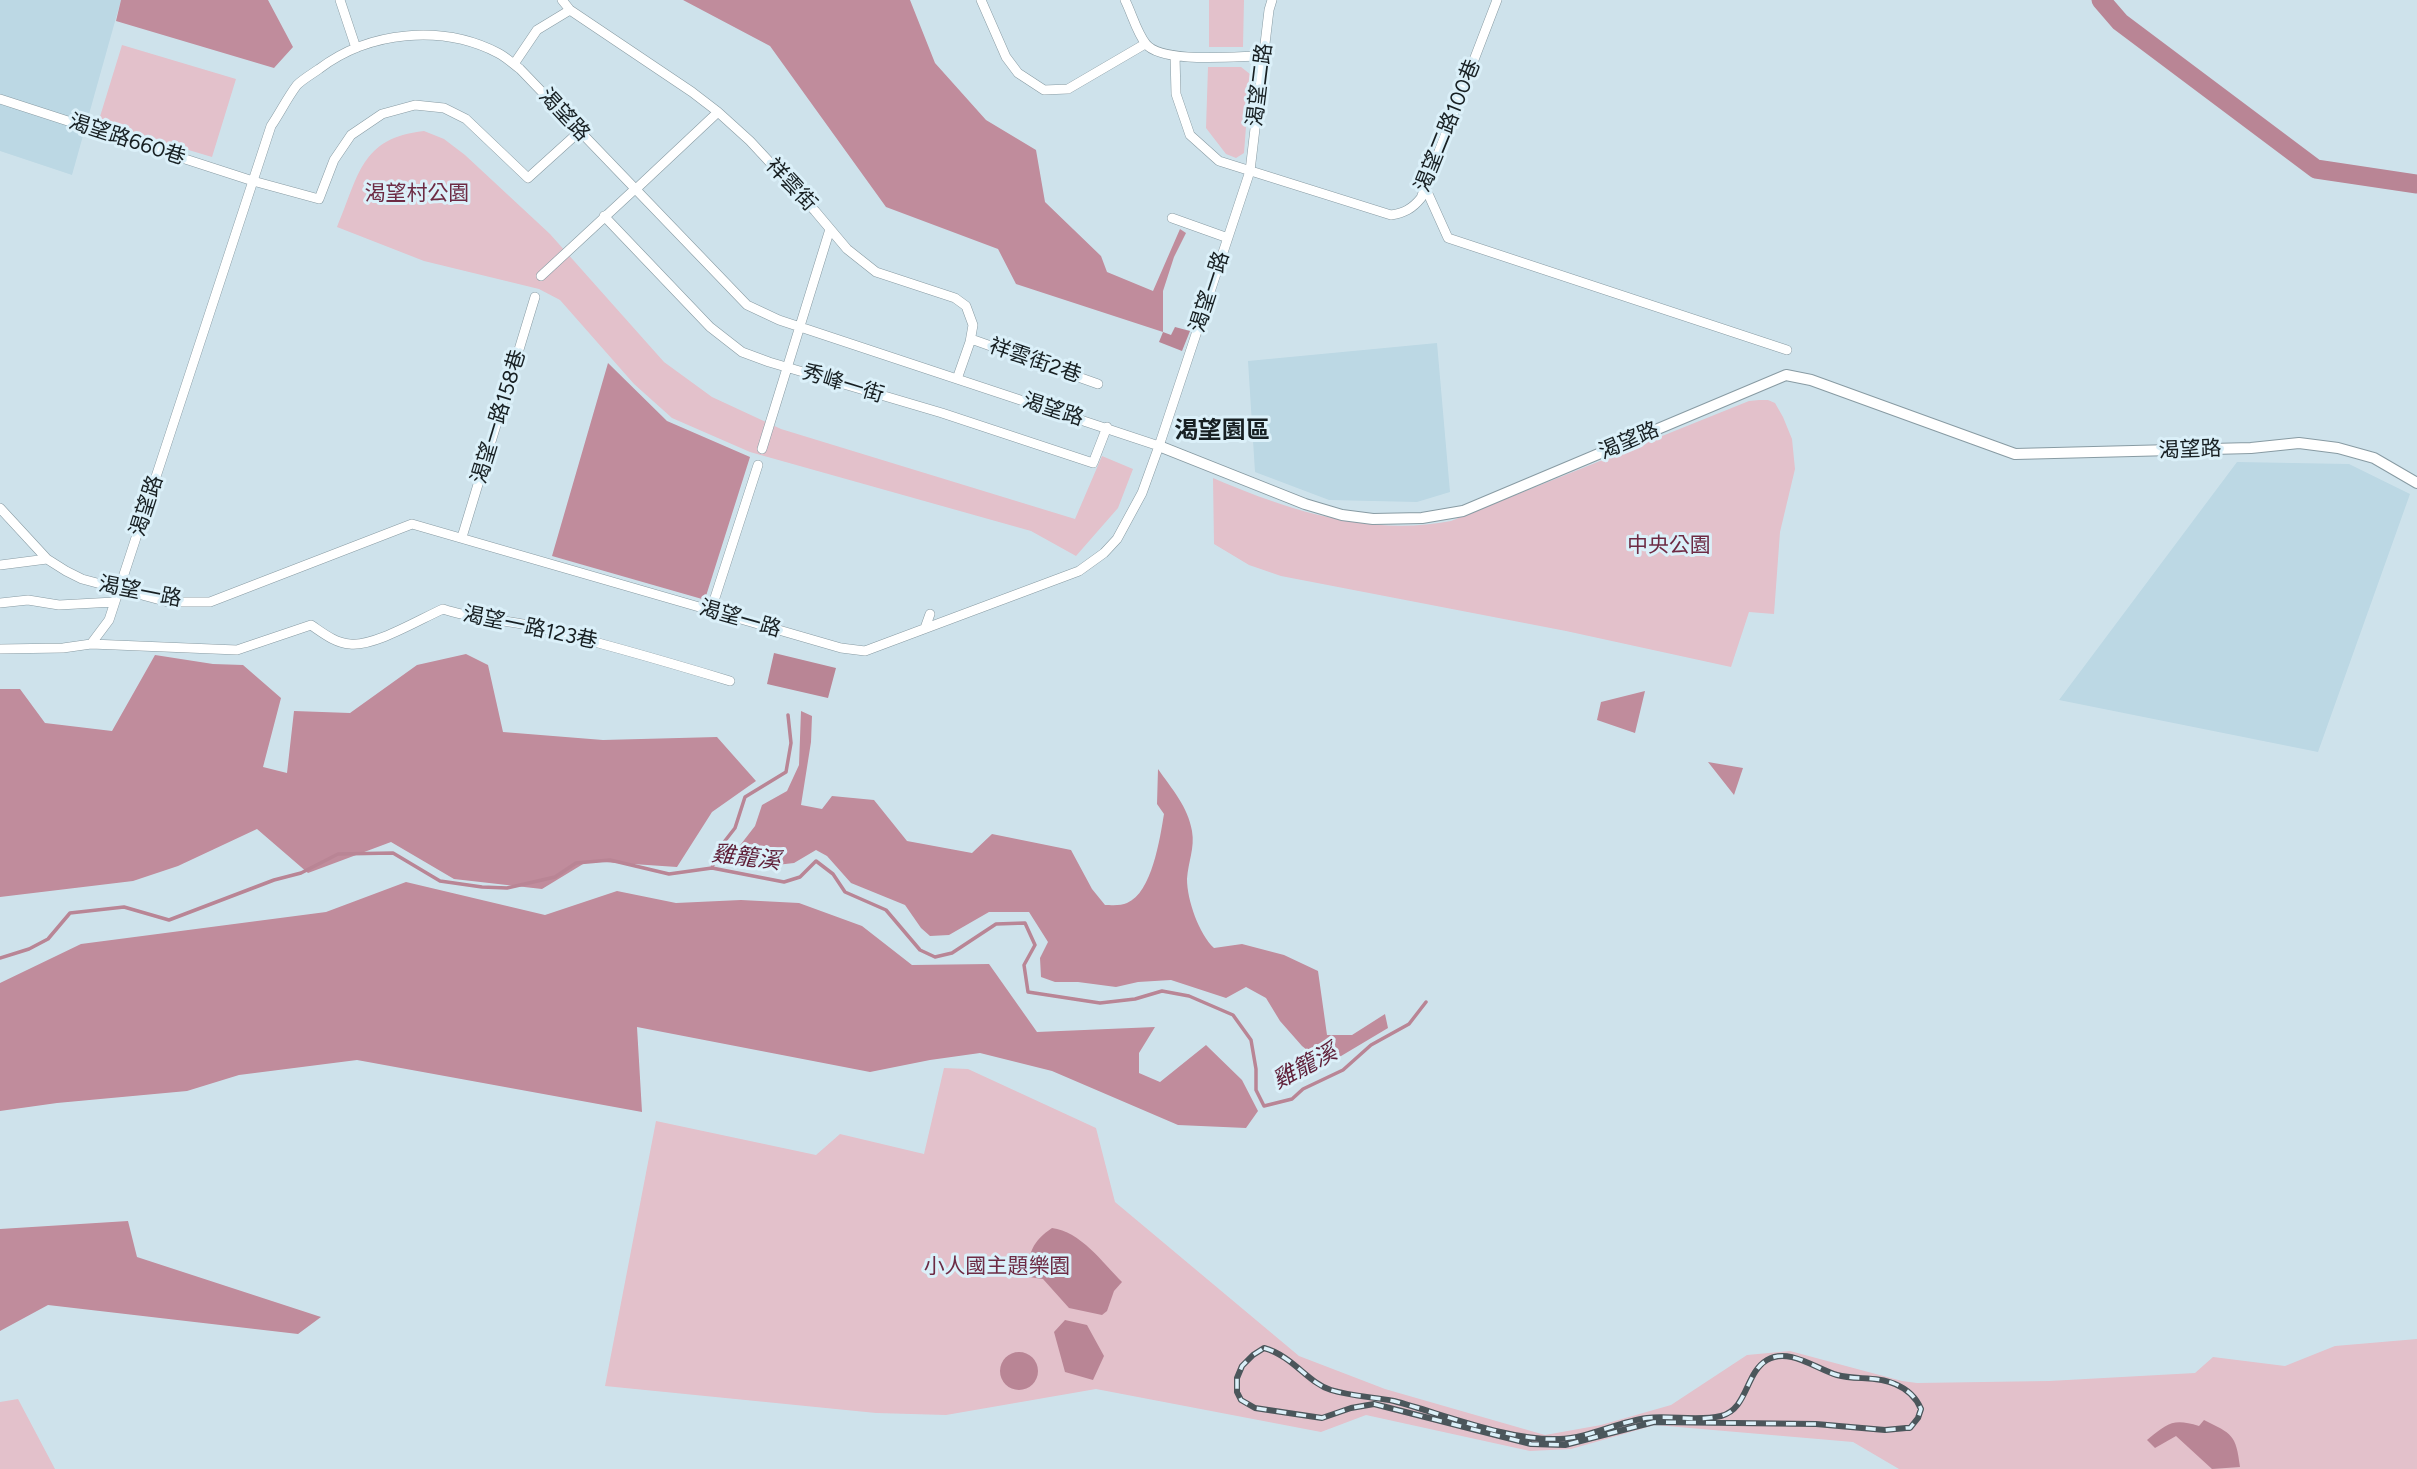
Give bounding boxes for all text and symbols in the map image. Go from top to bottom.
street label: 渴望二路 [1242,42,1278,128]
street label: 渴望二路100巷 [1410,56,1486,196]
street label: 渴望路 [533,83,595,147]
street label: 渴望路660巷 [65,109,189,171]
street label: 祥雲街 [760,153,822,217]
park label: 渴望村公園 [365,181,469,207]
street label: 渴望一路 [1185,248,1235,336]
street label: 祥雲街2巷 [986,334,1084,388]
street label: 渴望一路158巷 [467,347,531,487]
street label: 秀峰一街 [799,360,887,408]
street label: 渴望路 [1019,388,1087,432]
district label: 渴望園區 [1174,417,1270,445]
street label: 渴望路 [1595,417,1663,465]
street label: 渴望路 [2158,436,2222,464]
street label: 渴望路 [125,472,169,540]
park label: 中央公園 [1627,533,1711,559]
street label: 渴望一路 [96,572,184,612]
street label: 渴望一路 [696,595,784,643]
street label: 渴望一路123巷 [460,601,600,655]
water label: 雞籠溪 [710,840,782,876]
water label: 雞籠溪 [1268,1039,1342,1095]
park label: 小人國主題樂園 [924,1254,1070,1280]

